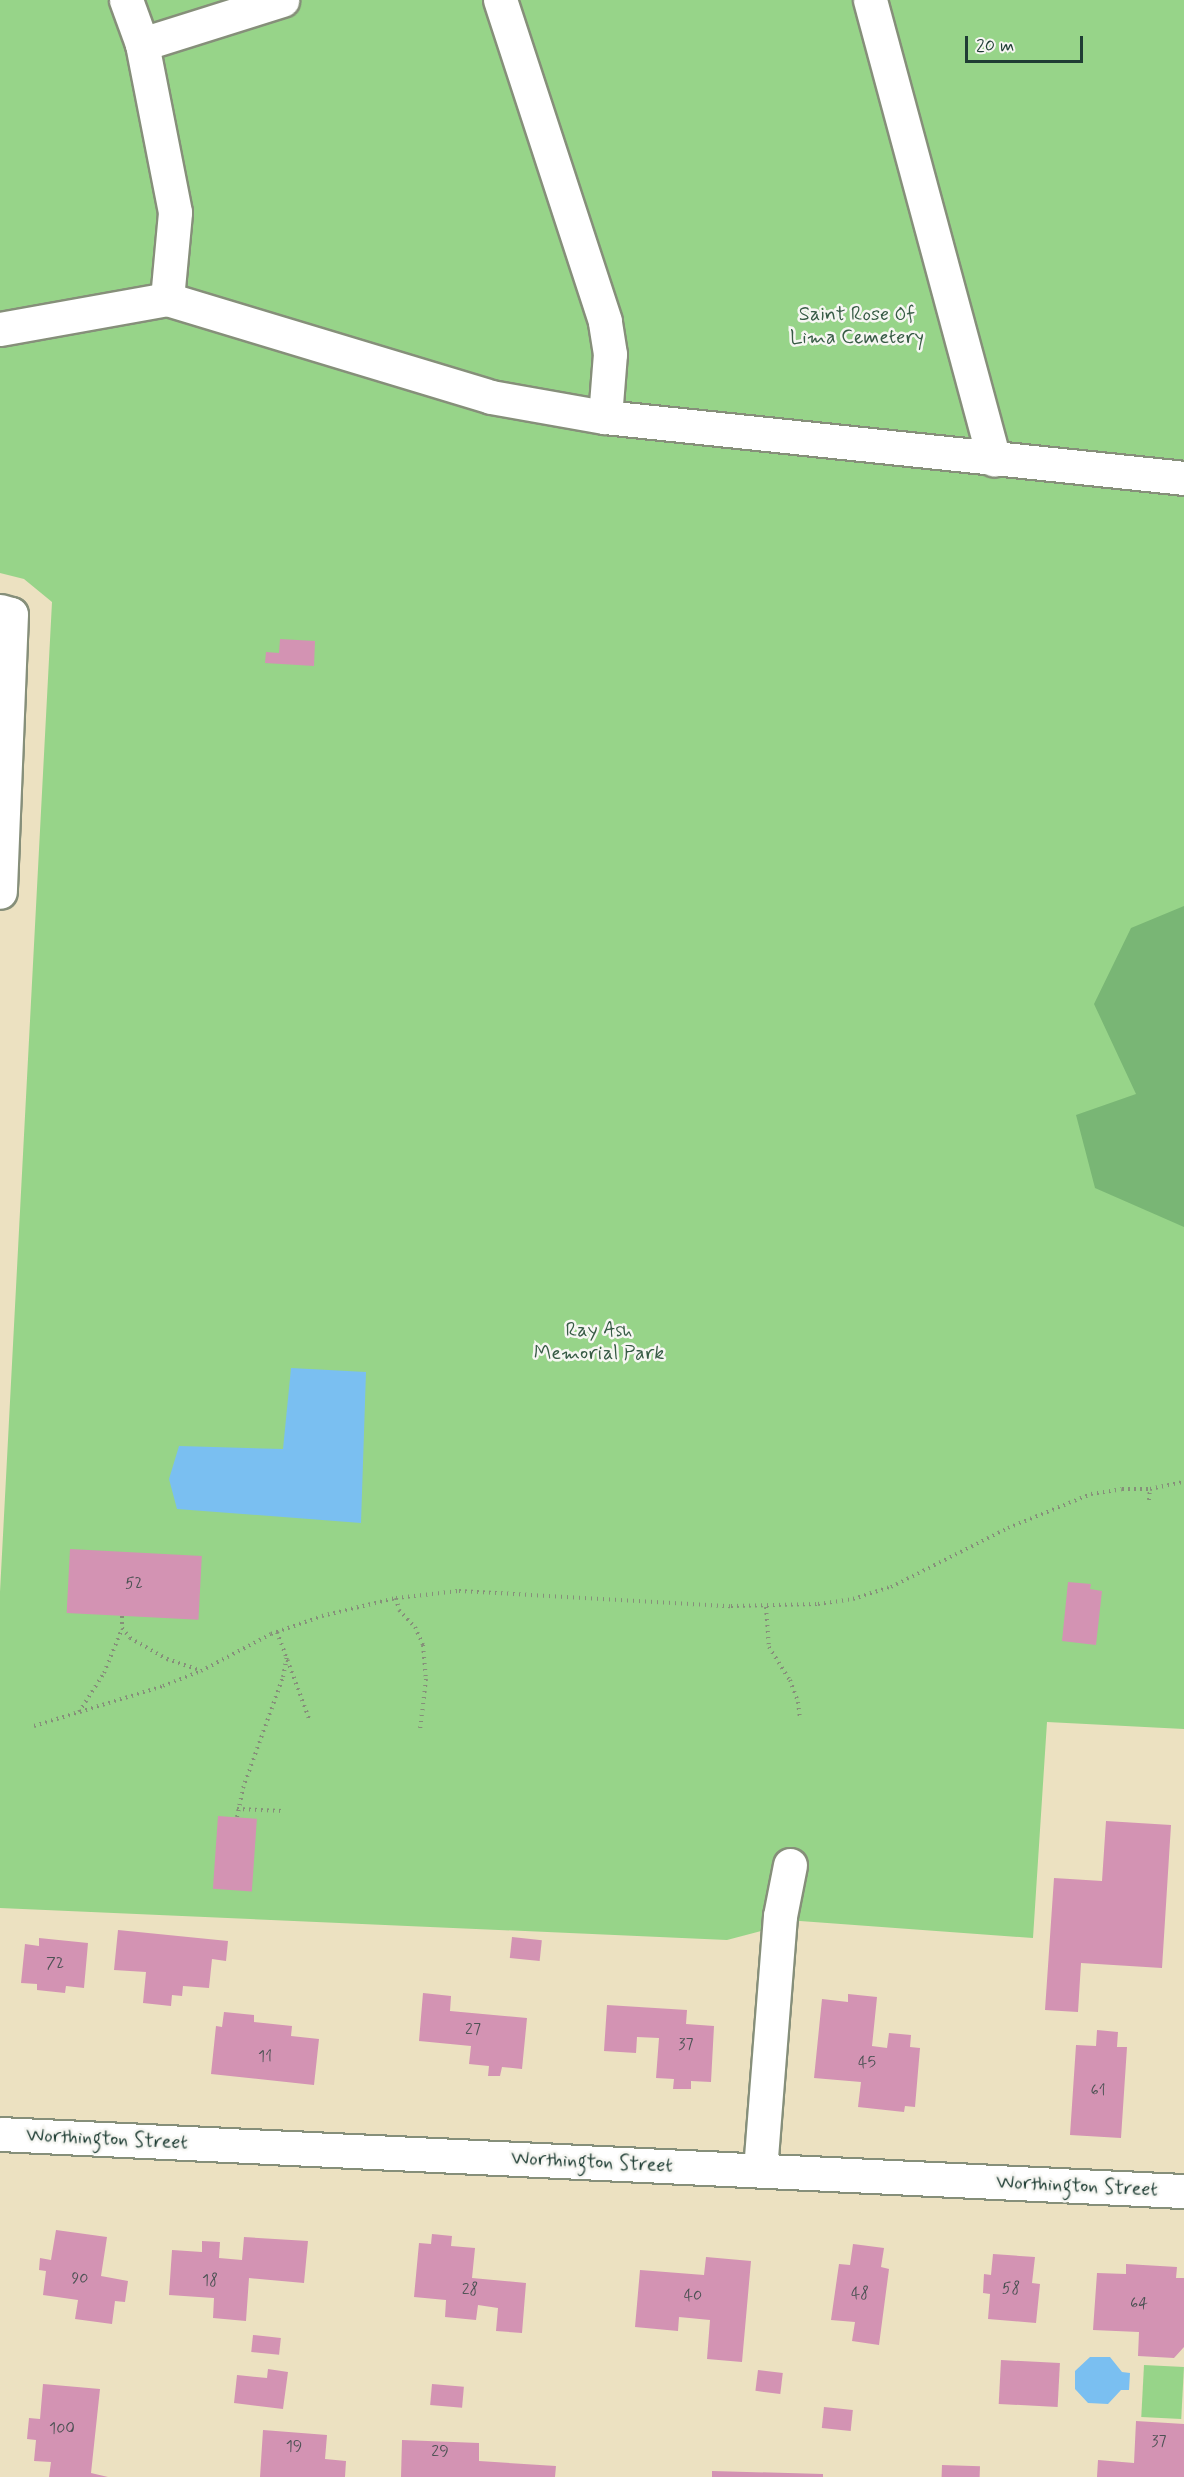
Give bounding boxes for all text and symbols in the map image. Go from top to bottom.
scale bar [968,24,1086,62]
text: 20 m [976,34,1014,58]
park label: Saint Rose Of Lima Cemetery [787,303,927,350]
park label: Ray Ash Memorial Park [534,1319,664,1366]
house number: 52 [125,1574,143,1594]
house number: 72 [46,1954,64,1974]
house number: 27 [465,2020,481,2040]
house number: 37 [678,2035,694,2055]
house number: 11 [258,2047,272,2067]
house number: 45 [858,2053,876,2073]
house number: 61 [1090,2081,1106,2101]
street label: Worthington Street [24,2123,190,2155]
street label: Worthington Street [509,2146,675,2178]
street label: Worthington Street [994,2170,1160,2202]
house number: 90 [71,2269,89,2289]
house number: 18 [202,2271,218,2291]
house number: 58 [1002,2279,1020,2299]
house number: 28 [462,2280,478,2300]
house number: 48 [851,2284,869,2304]
house number: 40 [684,2286,702,2306]
house number: 64 [1130,2294,1148,2314]
house number: 100 [49,2419,75,2439]
house number: 37 [1151,2432,1167,2452]
house number: 19 [286,2437,302,2457]
house number: 29 [431,2442,449,2462]

